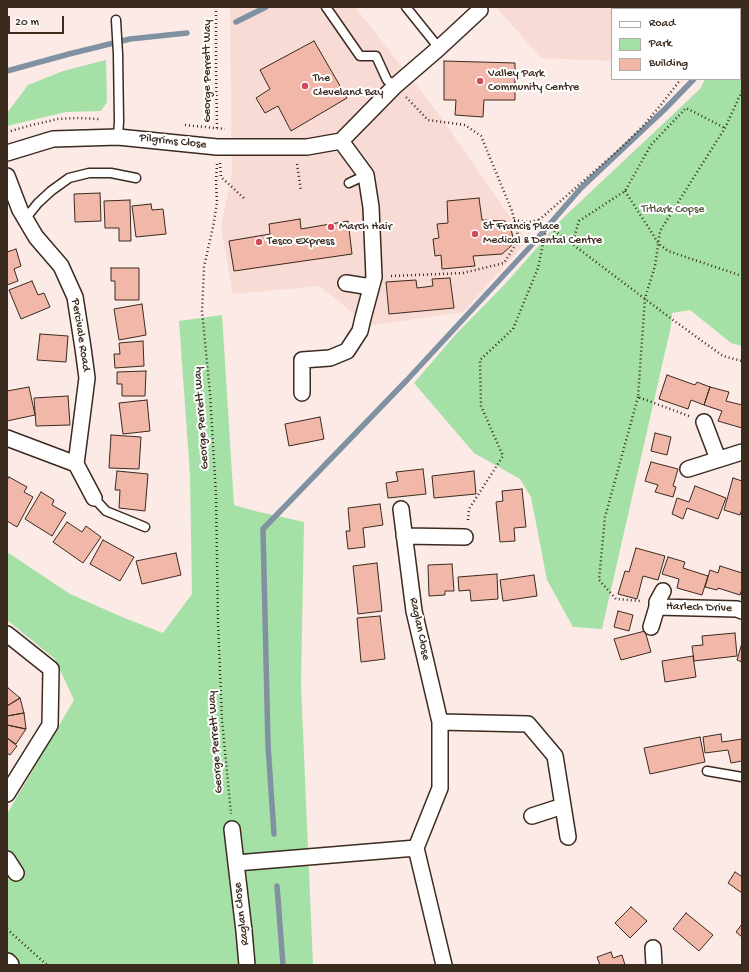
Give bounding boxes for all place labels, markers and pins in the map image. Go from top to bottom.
place label: Valley Park Community Centre [488,67,579,95]
place label: The Cleveland Bay [313,72,383,100]
marker: Valley Park Community Centre [475,76,485,86]
marker: The Cleveland Bay [300,81,310,91]
place label: March Hair [339,220,392,234]
place label: St Francis Place Medical & Dental Centre [483,220,602,248]
marker: March Hair [326,222,336,232]
marker: St Francis Place Medical & Dental Centre [470,229,480,239]
place label: Tesco Express [267,235,334,249]
marker: Tesco Express [254,237,264,247]

